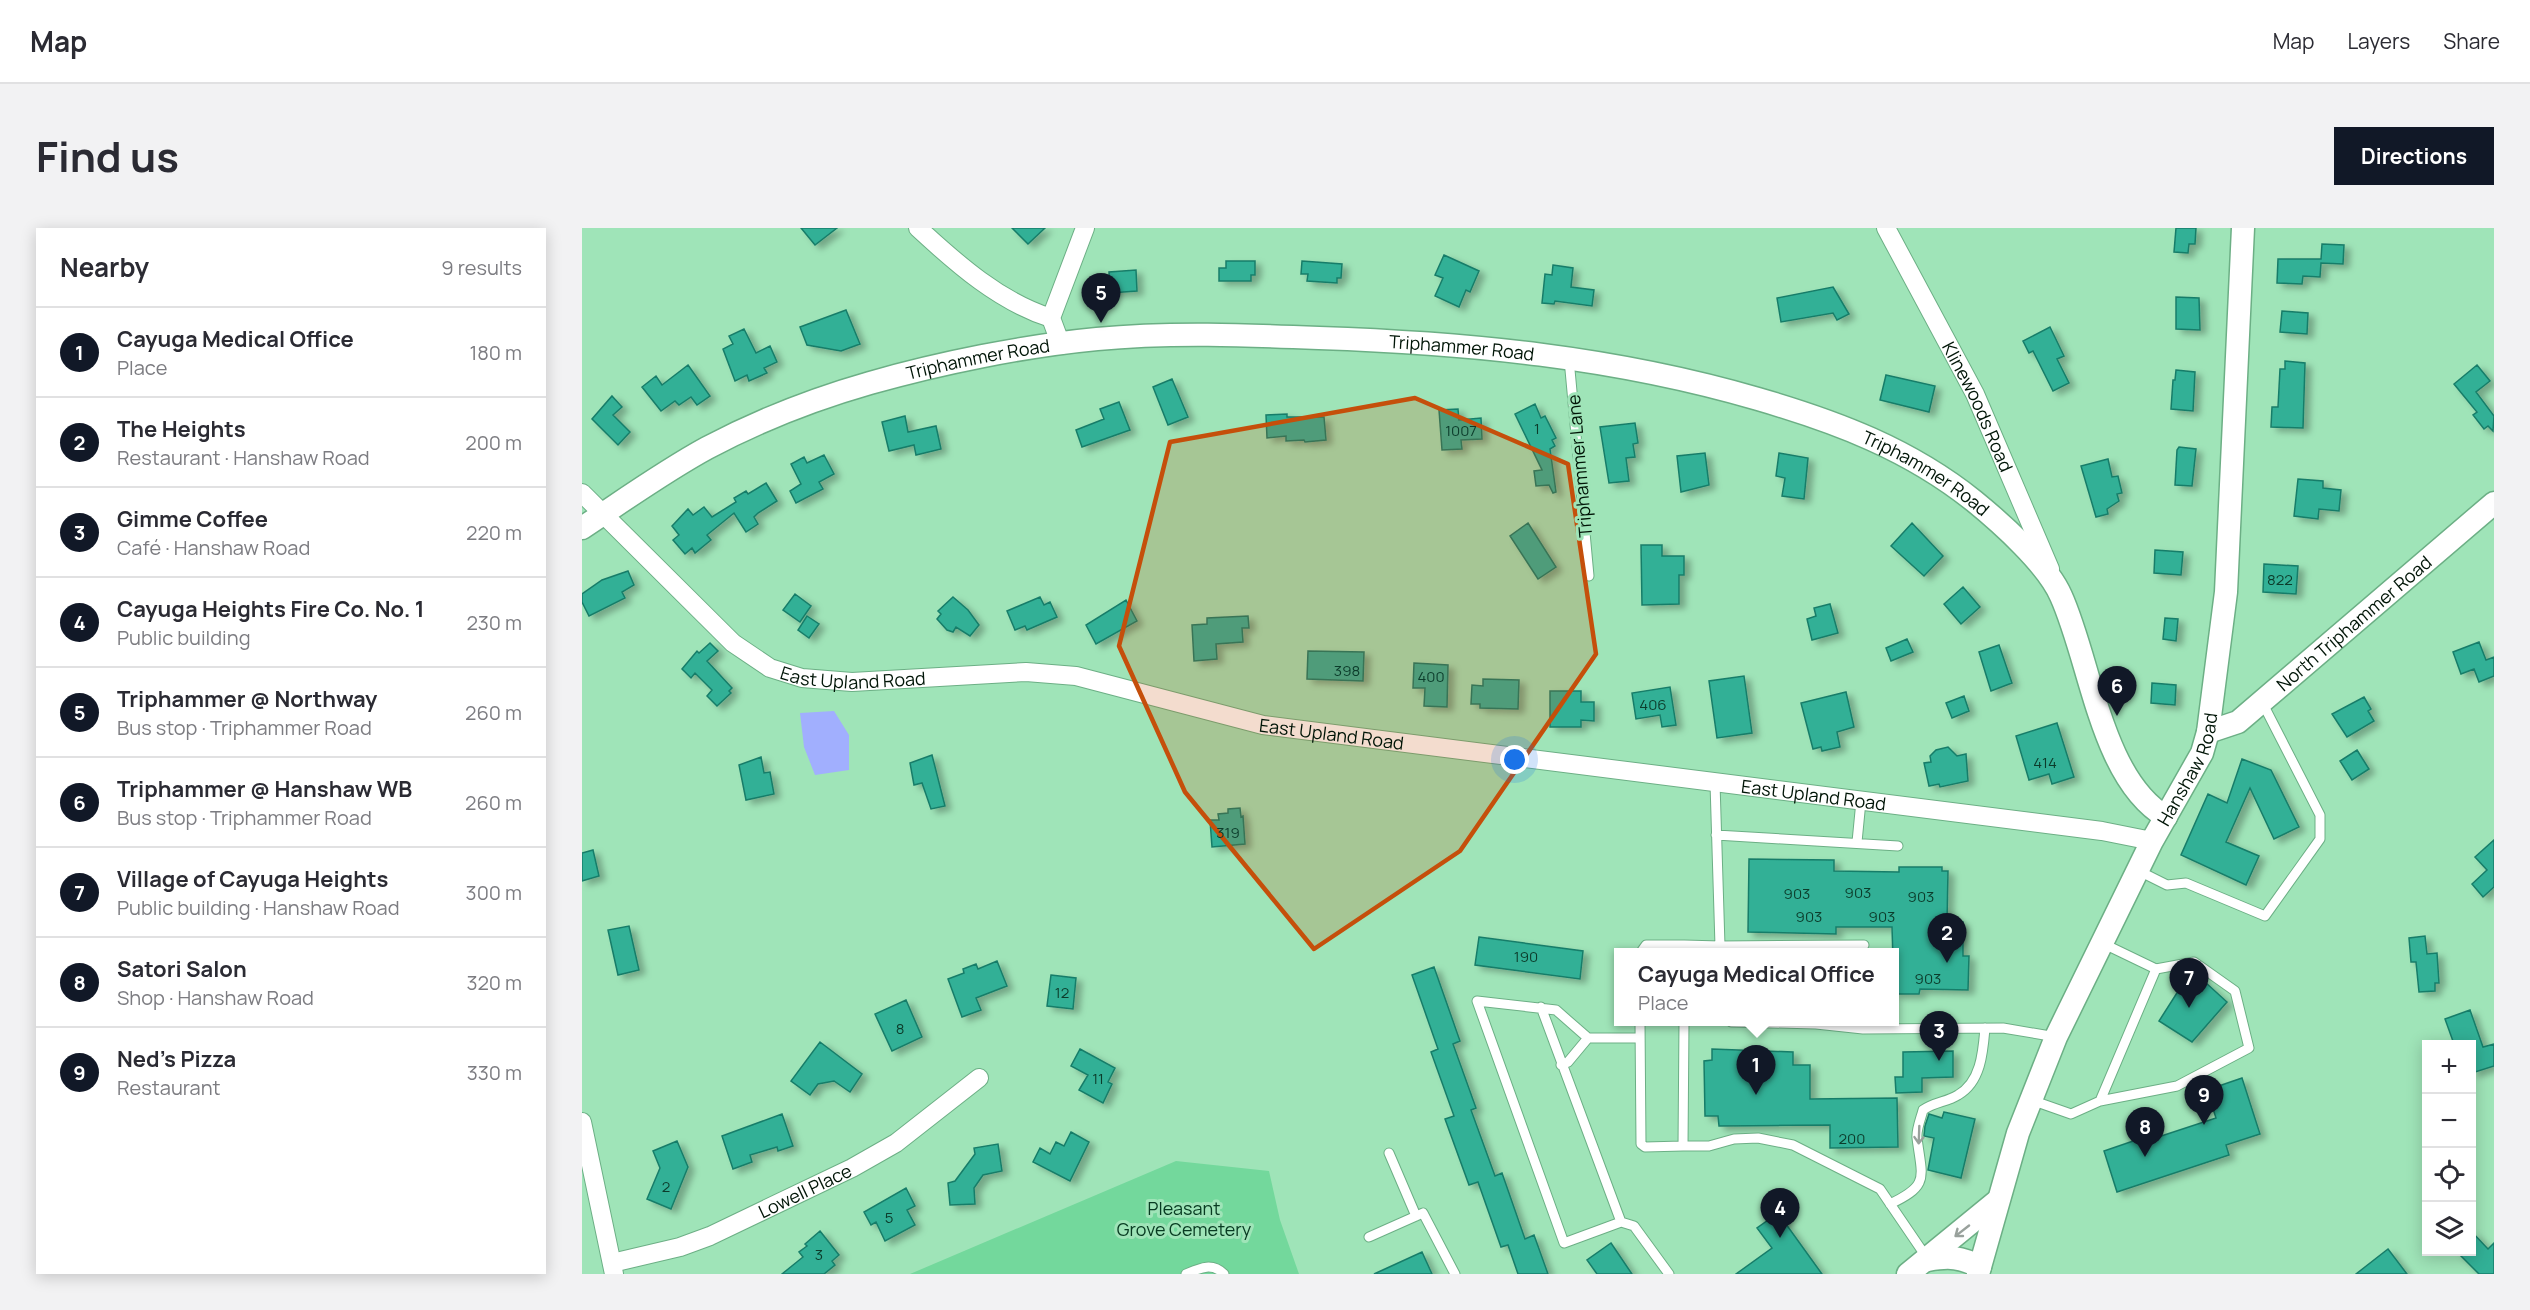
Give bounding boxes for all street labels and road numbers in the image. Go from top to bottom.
street label: Triphammer Road [1388,329,1536,366]
street label: Triphammer Road [904,333,1051,385]
street label: Klinewoods Road [1937,337,2019,475]
street label: Triphammer Lane [1561,394,1597,538]
street label: Triphammer Road [1859,425,1995,521]
street label: North Triphammer Road [2271,550,2436,696]
street label: East Upland Road [778,660,926,694]
street label: Hanshaw Road [2151,711,2222,830]
street label: East Upland Road [1258,713,1405,755]
street label: East Upland Road [1740,774,1887,816]
street label: Lowell Place [754,1158,856,1223]

